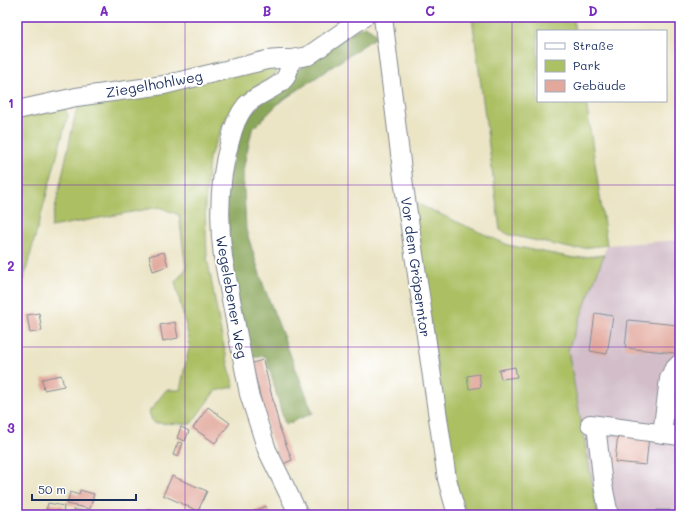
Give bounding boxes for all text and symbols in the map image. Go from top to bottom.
text: A [99,2,109,19]
text: B [263,2,272,19]
text: C [425,2,435,19]
text: D [588,2,598,19]
legend [537,30,667,102]
text: Straße [573,37,614,53]
text: Park [573,57,600,73]
street label: Ziegelhohlweg [104,66,204,102]
text: Gebäude [573,77,626,93]
text: 1 [8,94,14,111]
street label: Vor dem Gröperntor [397,196,435,338]
street label: Wegelebener Weg [212,234,252,360]
text: 2 [7,257,15,274]
text: 3 [7,419,15,436]
scale bar [32,476,136,502]
text: 50 m [38,481,66,497]

